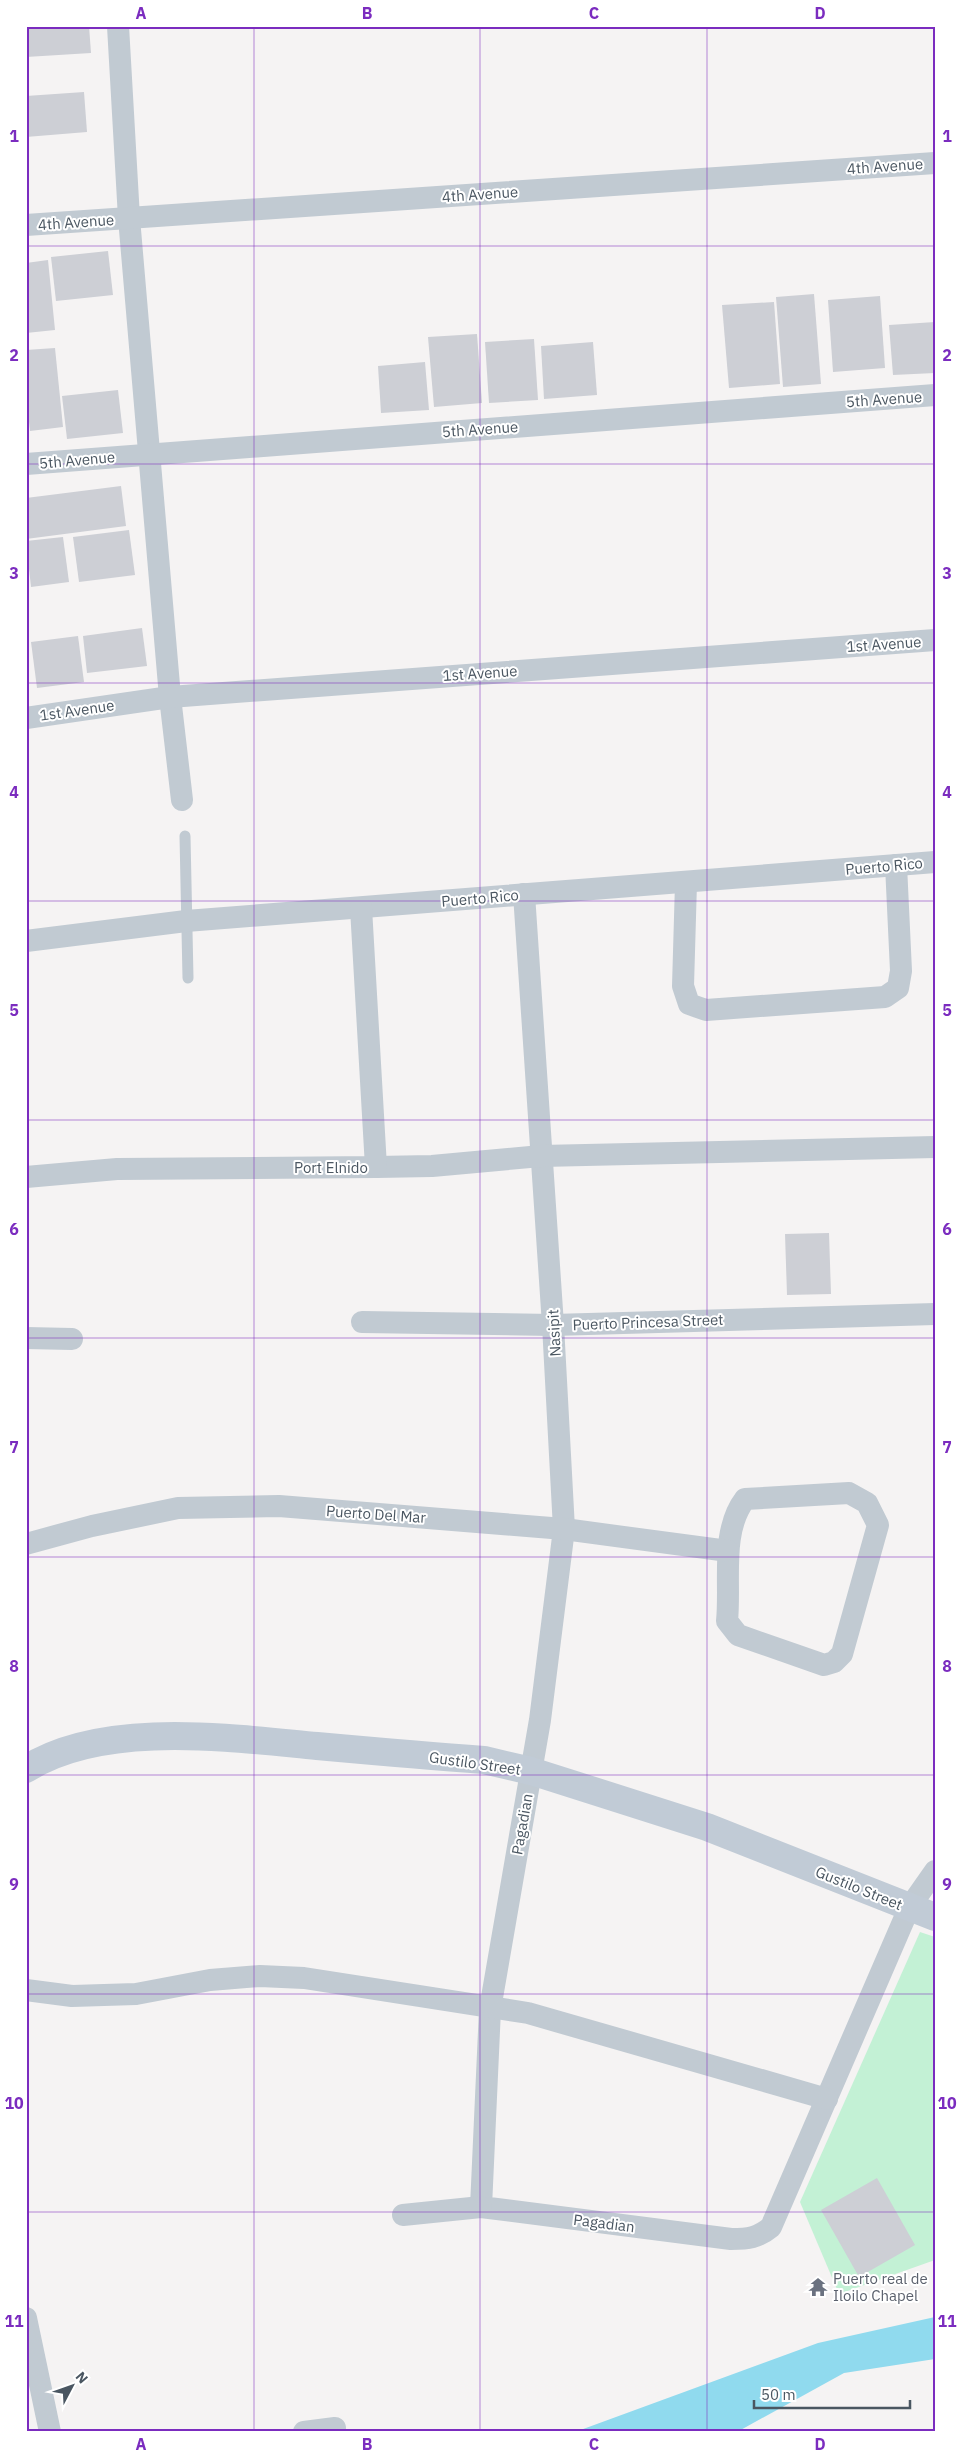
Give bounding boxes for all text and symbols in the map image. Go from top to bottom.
text: A [136,3,147,23]
text: B [362,3,373,23]
text: C [589,3,599,23]
text: D [814,3,826,23]
text: 1 [9,126,19,146]
text: 1 [942,126,952,146]
street label: 4th Avenue [846,154,924,178]
street label: 4th Avenue [441,182,519,206]
street label: 4th Avenue [37,210,115,234]
text: 2 [9,345,19,365]
text: 2 [942,345,952,365]
street label: 5th Avenue [845,387,923,411]
street label: 5th Avenue [441,417,519,441]
street label: 5th Avenue [38,447,116,473]
text: 3 [9,563,19,583]
text: 3 [942,563,952,583]
street label: 1st Avenue [846,632,922,656]
street label: 1st Avenue [442,661,518,685]
street label: 1st Avenue [38,695,116,725]
text: 4 [9,782,19,802]
text: 4 [942,782,952,802]
street label: Puerto Rico [844,853,924,879]
street label: Puerto Rico [440,885,520,911]
text: 5 [9,1000,19,1020]
text: 5 [942,1000,952,1020]
street label: Port Elnido [294,1158,368,1177]
text: 6 [9,1219,19,1239]
text: 6 [942,1219,952,1239]
street label: Nasipit [543,1309,565,1357]
street label: Puerto Princesa Street [572,1310,724,1334]
text: 7 [9,1437,19,1457]
text: 7 [942,1437,952,1457]
street label: Puerto Del Mar [325,1501,427,1527]
text: 8 [9,1656,19,1676]
text: 8 [942,1656,952,1676]
street label: Gustilo Street [428,1747,522,1779]
street label: Pagadian [507,1792,537,1856]
street label: Gustilo Street [813,1862,905,1914]
text: 9 [9,1874,19,1894]
text: 9 [942,1874,952,1894]
text: 10 [4,2093,24,2113]
text: 10 [937,2093,957,2113]
street label: Pagadian [572,2210,636,2236]
place label: Puerto real de Iloilo Chapel [833,2269,928,2305]
temple icon: Puerto real de Iloilo Chapel [807,2276,829,2298]
text: 11 [4,2311,24,2331]
text: 11 [937,2311,957,2331]
north arrow [48,2360,98,2410]
text: N [72,2368,92,2387]
scale bar [754,2378,910,2410]
text: 50 m [761,2385,796,2404]
text: A [136,2434,147,2454]
text: B [362,2434,373,2454]
text: C [589,2434,599,2454]
text: D [814,2434,826,2454]

